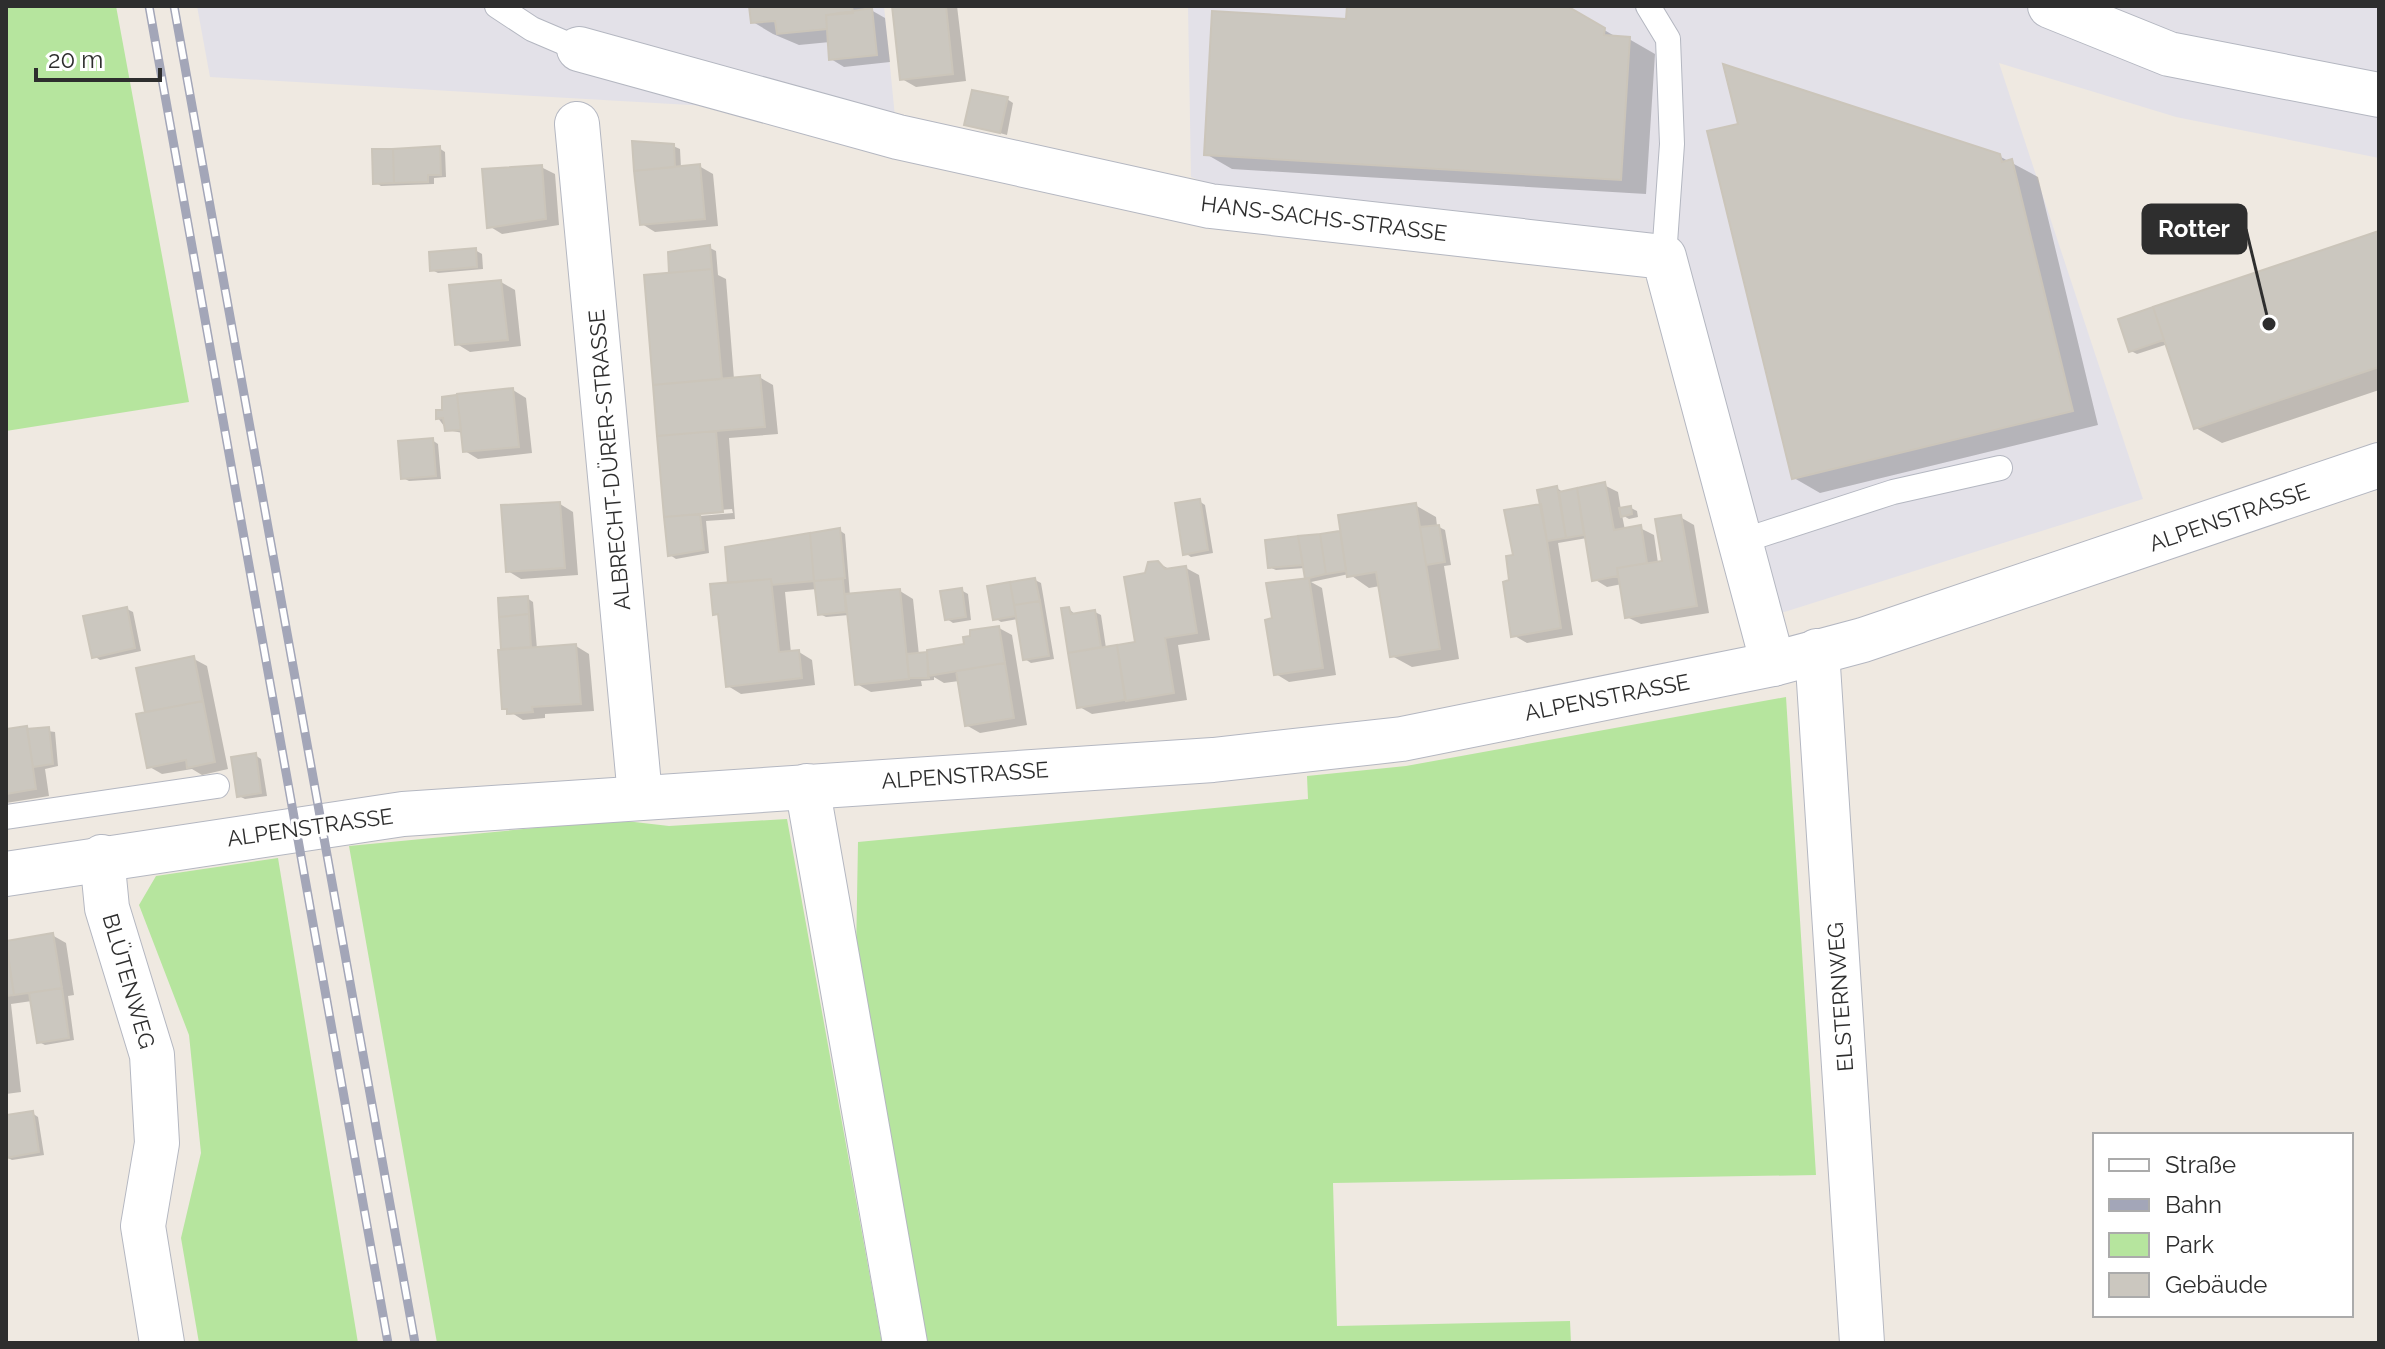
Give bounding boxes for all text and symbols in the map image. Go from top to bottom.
scale bar [36,32,160,82]
text: 20 m [48,45,103,74]
street label: HANS-SACHS-STRASSE [1199,190,1449,246]
callout: Rotter [2143,205,2246,253]
text: Rotter [2158,214,2230,243]
street label: ALBRECHT-DÜRER-STRASSE [583,308,635,612]
street label: ALPENSTRASSE [2146,477,2312,557]
street label: ALPENSTRASSE [1522,668,1692,726]
street label: ALPENSTRASSE [881,756,1049,794]
street label: ALPENSTRASSE [225,802,395,852]
street label: BLÜTENWEG [97,911,161,1051]
street label: ELSTERNWEG [1822,921,1858,1073]
legend [2093,1133,2353,1317]
text: Straße [2165,1150,2236,1179]
text: Bahn [2165,1190,2222,1219]
text: Park [2165,1230,2214,1259]
text: Gebäude [2165,1270,2267,1299]

